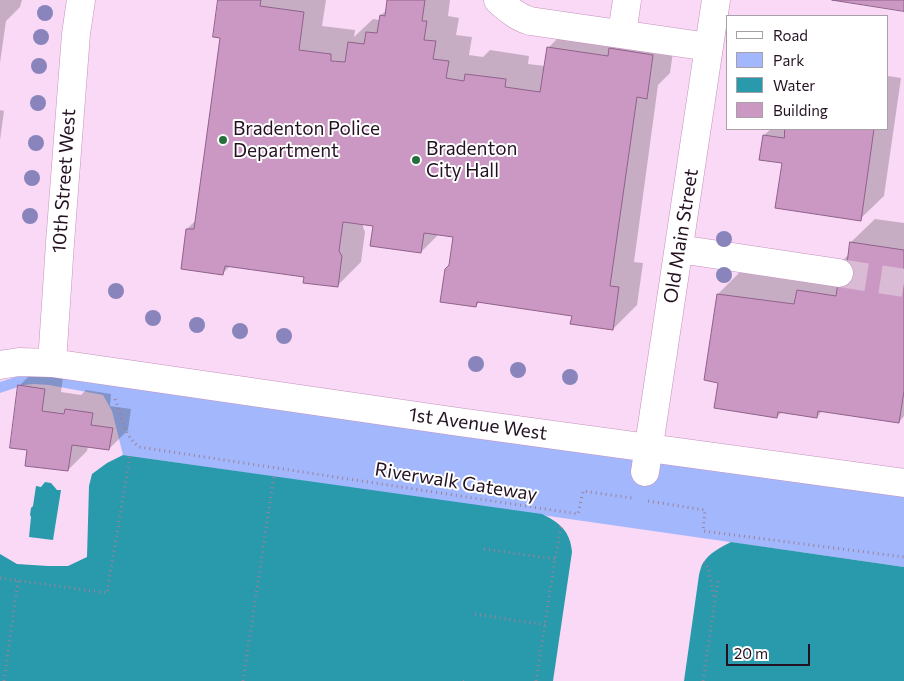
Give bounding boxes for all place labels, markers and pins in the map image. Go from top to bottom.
place label: Bradenton Police Department [233,118,380,162]
marker: Bradenton Police Department [217,134,229,146]
place label: Bradenton City Hall [426,138,517,182]
marker: Bradenton City Hall [410,154,422,166]

